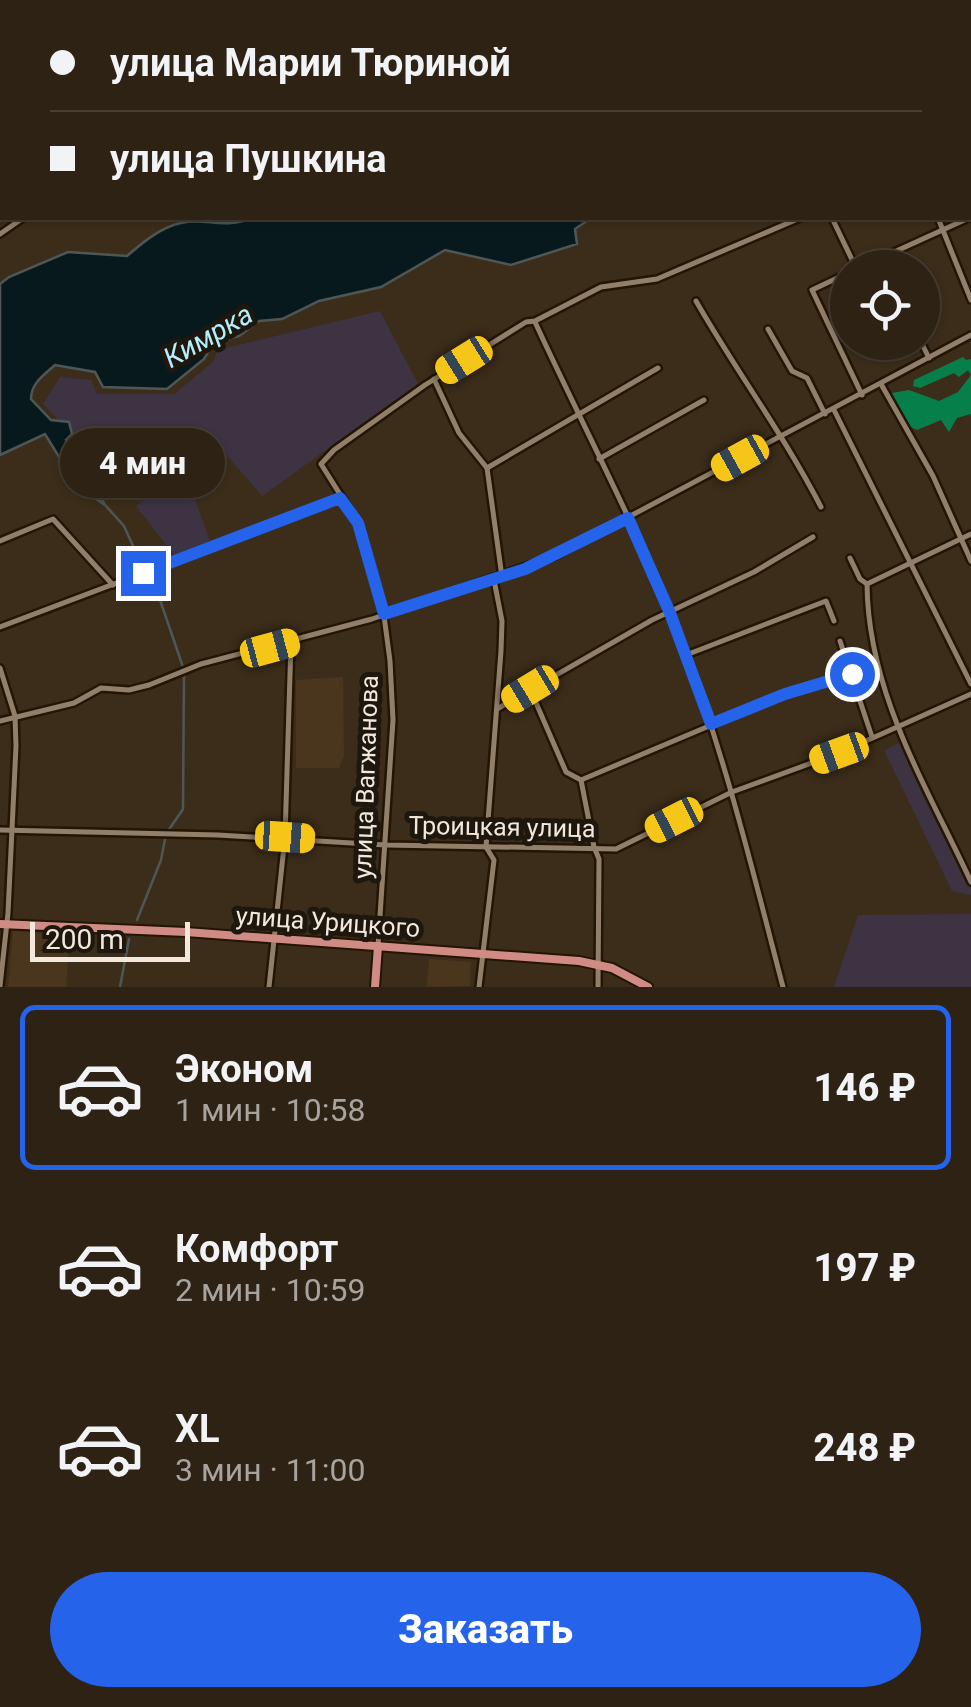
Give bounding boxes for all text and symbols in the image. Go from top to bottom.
text: улица Марии Тюриной [110,41,511,85]
text: улица Пушкина [110,137,387,181]
map controls [830,250,940,360]
button: locate [830,250,940,360]
water label: Кимрка [157,297,259,375]
car [431,331,497,389]
callout: 4 мин [61,428,226,498]
car [706,430,774,486]
text: 4 мин [99,444,186,482]
route end [121,551,166,596]
car [237,626,303,670]
route start [830,652,875,697]
car [497,661,563,717]
street label: улица Вагжанова [348,675,384,879]
car [806,729,872,777]
car [640,793,708,847]
street label: Троицкая улица [408,811,596,843]
car [254,820,316,854]
street label: улица Урицкого [235,901,421,943]
scale bar [30,917,190,961]
text: 200 m [45,923,124,956]
icon: car [55,1043,145,1133]
text: Эконом [175,1047,313,1091]
text: 146 ₽ [814,1066,916,1110]
text: 1 мин · 10:58 [175,1091,366,1129]
icon: car [55,1223,145,1313]
text: Комфорт [175,1227,338,1271]
text: 197 ₽ [814,1246,916,1290]
text: 2 мин · 10:59 [175,1271,366,1309]
icon: car [55,1403,145,1493]
text: XL [175,1407,220,1451]
text: 248 ₽ [814,1426,916,1470]
text: 3 мин · 11:00 [175,1451,366,1489]
button: Заказать [50,1572,921,1687]

